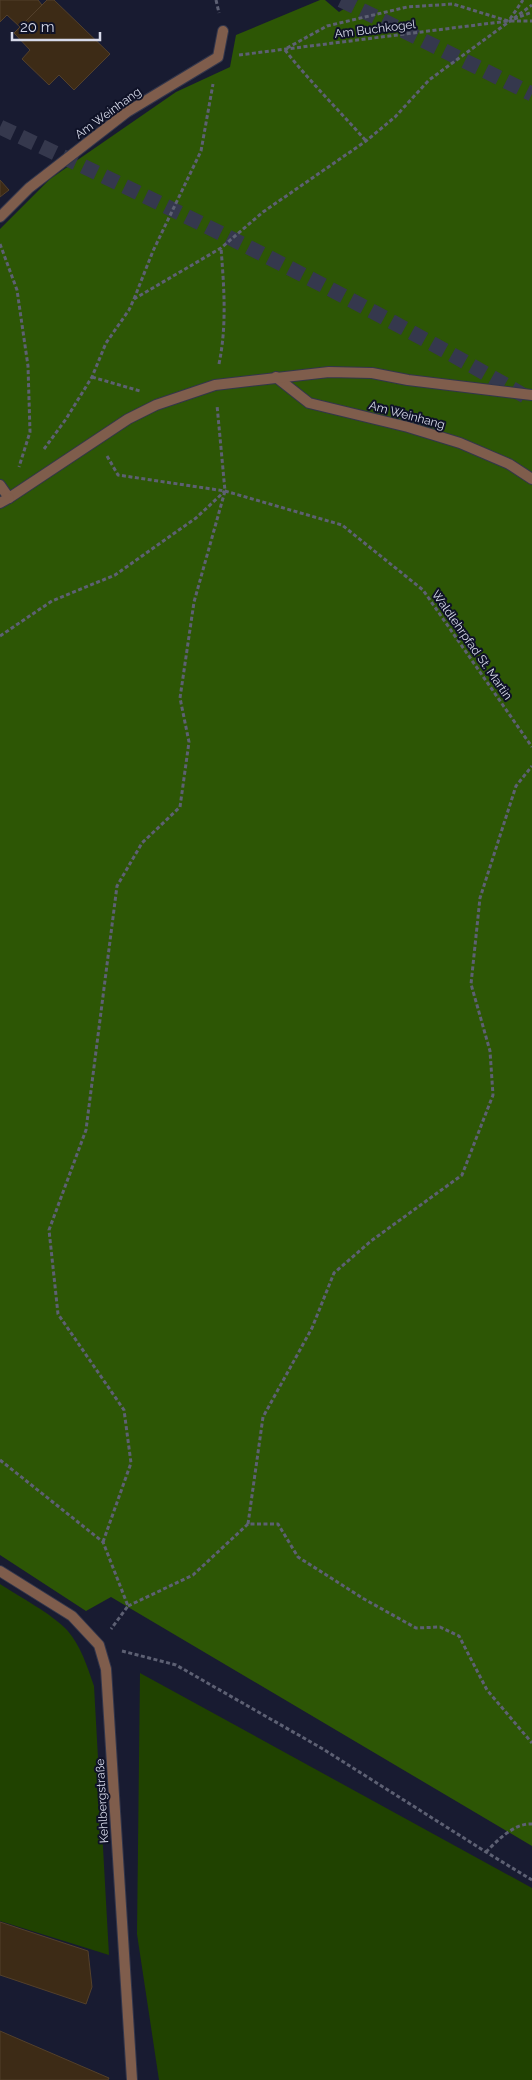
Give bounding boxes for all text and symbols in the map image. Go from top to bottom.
scale bar [12,10,100,42]
street label: Am Buchkogel [334,17,417,41]
text: 20 m [20,18,55,36]
street label: Am Weinhang [72,84,144,142]
street label: Am Weinhang [367,398,447,432]
street label: Waldlehrpfad St. Martin [429,588,515,702]
street label: Kehlbergstraße [93,1758,111,1844]

